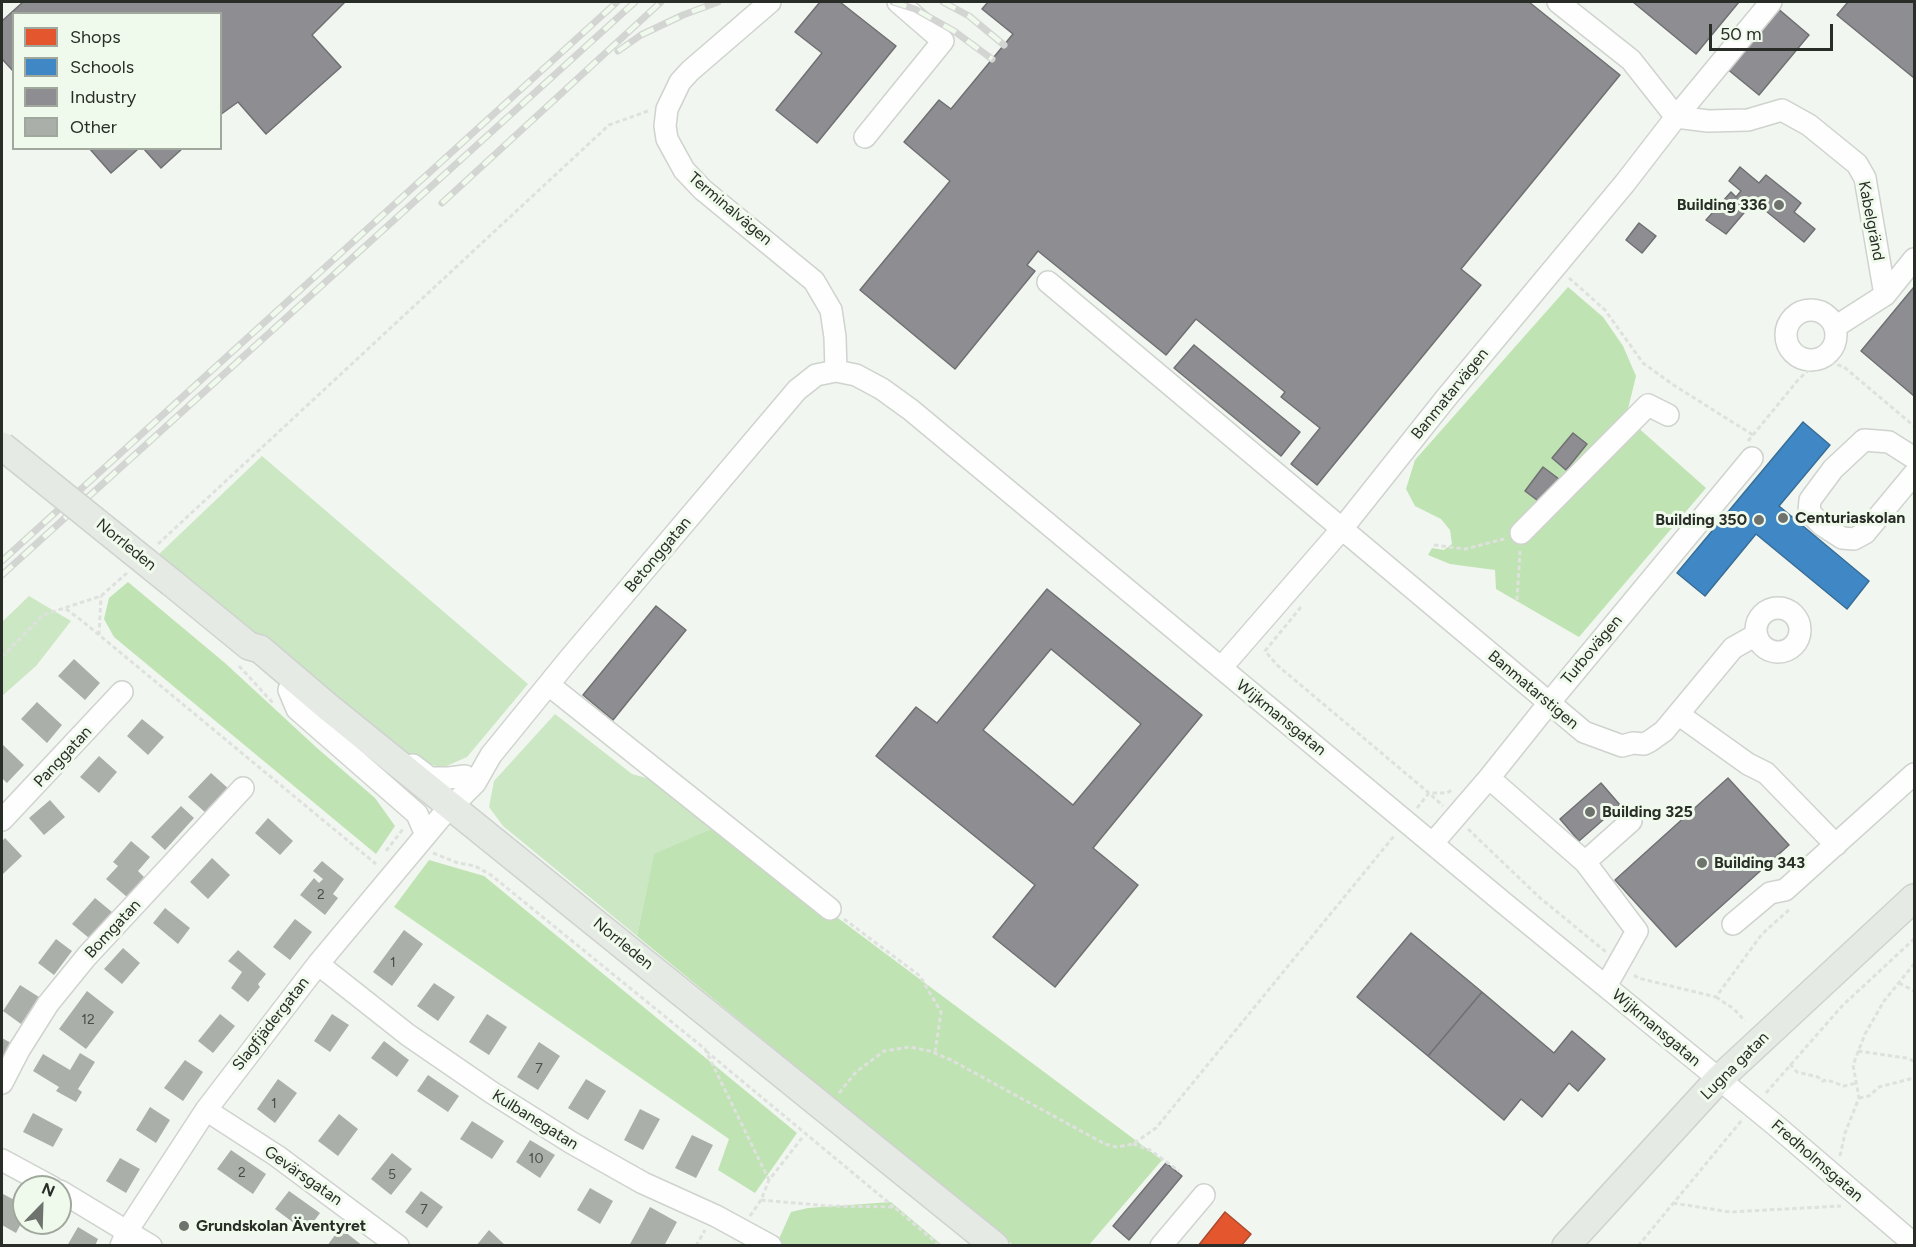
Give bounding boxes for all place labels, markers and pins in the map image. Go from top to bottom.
place label: Building 336 [1677,195,1767,215]
marker: Building 336 [1772,198,1786,212]
place label: Centuriaskolan [1795,508,1905,528]
place label: Building 350 [1655,510,1747,530]
marker: Centuriaskolan [1776,511,1790,525]
marker: Building 350 [1752,513,1766,527]
place label: Building 325 [1602,802,1693,822]
marker: Building 325 [1583,805,1597,819]
place label: Building 343 [1714,853,1805,873]
marker: Building 343 [1695,856,1709,870]
place label: Grundskolan Äventyret [196,1216,366,1236]
marker: Grundskolan Äventyret [177,1219,191,1233]

